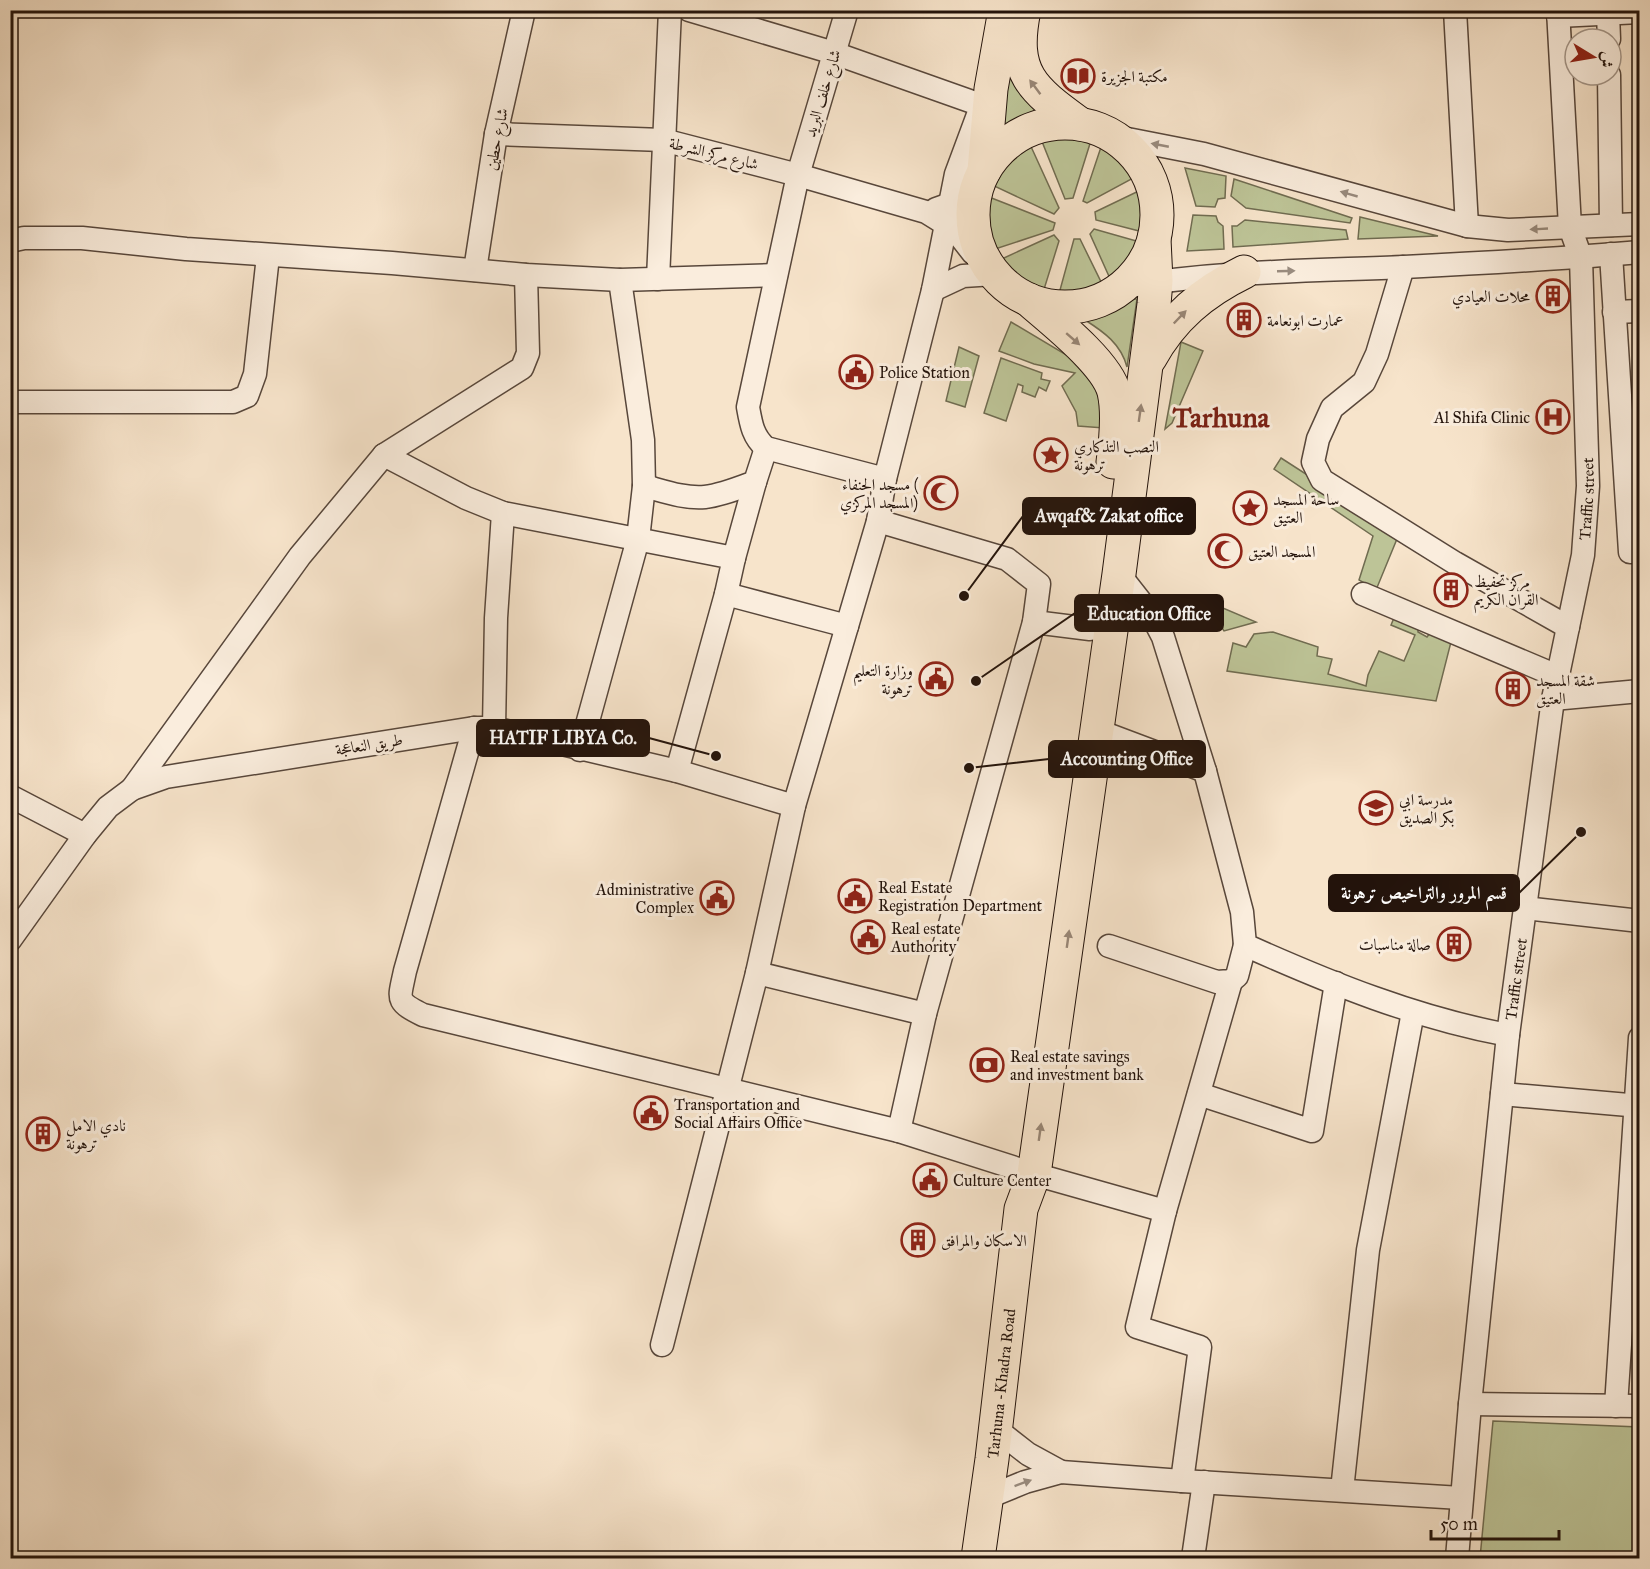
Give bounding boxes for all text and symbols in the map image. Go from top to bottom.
north arrow [1563,27,1623,87]
street label: شارع خلف البريد [800,47,849,140]
text: ش [1596,50,1618,69]
library icon: مكتبة الجزيرة [1060,58,1096,94]
place label: مكتبة الجزيرة [1101,67,1168,87]
one-way arrow [1030,79,1042,94]
street label: شارع حطين [481,107,516,172]
street label: شارع مركز الشرطة [666,133,760,178]
one-way arrow [1150,140,1169,149]
one-way arrow [1340,189,1358,198]
one-way arrow [1530,224,1549,233]
one-way arrow [1276,266,1295,275]
building icon: محلات العيادي [1535,278,1571,314]
place label: محلات العيادي [1452,287,1530,309]
building icon: عمارت ابونعامة [1226,302,1262,338]
one-way arrow [1172,310,1186,324]
place label: عمارت ابونعامة [1267,311,1344,331]
one-way arrow [1065,332,1080,345]
public building icon: Police Station [838,354,874,390]
place label: Police Station [879,363,970,382]
hospital icon: Al Shifa Clinic [1535,399,1571,435]
district label: Tarhuna [1173,400,1271,435]
one-way arrow [1135,404,1145,423]
place label: Al Shifa Clinic [1433,408,1530,427]
place icon: النصب التذكاري ترهونة [1033,437,1069,473]
place label: النصب التذكاري ترهونة [1074,437,1159,475]
street label: Traffic street [1575,457,1598,541]
place label: مسجد الحنفاء ( المسجد المركزي) [840,475,919,515]
mosque icon: مسجد الحنفاء ( المسجد المركزي) [923,475,959,511]
place icon: ساحة المسجد العتيق [1232,490,1268,526]
place label: ساحة المسجد العتيق [1273,490,1339,528]
callout: Awqaf& Zakat office [1023,498,1195,534]
text: Awqaf& Zakat office [1034,505,1184,528]
mosque icon: المسجد العتيق [1207,533,1243,569]
place label: المسجد العتيق [1248,542,1315,562]
building icon: مركز تحفيظ القران الكريم [1433,572,1469,608]
place label: مركز تحفيظ القران الكريم [1474,572,1539,614]
callout: Education Office [1075,595,1223,631]
text: Education Office [1087,603,1211,625]
place label: وزارة التعليم ترهونة [853,661,913,699]
public building icon: وزارة التعليم ترهونة [918,661,954,697]
building icon: شقة المسجد العتيق [1495,671,1531,707]
place label: شقة المسجد العتيق [1536,671,1595,709]
callout: HATIF LIBYA Co. [477,720,649,756]
text: HATIF LIBYA Co. [489,727,637,749]
street label: طريق النعاعجة [334,730,404,760]
callout: Accounting Office [1049,741,1205,777]
text: Accounting Office [1060,748,1194,771]
school or university icon: مدرسة ابي بكر الصديق [1358,790,1394,826]
place label: مدرسة ابي بكر الصديق [1399,790,1454,828]
callout: قسم المرور والتراخيص ترهونة [1329,875,1519,911]
public building icon: Real Estate Registration Department [837,878,873,914]
place label: Real Estate Registration Department [878,878,1043,916]
place label: Administrative Complex [595,880,694,917]
public building icon: Administrative Complex [699,880,735,916]
text: قسم المرور والتراخيص ترهونة [1341,882,1507,911]
public building icon: Real estate Authority [850,919,886,955]
place label: Real estate Authority [890,919,961,956]
building icon: صالة مناسبات [1436,926,1472,962]
one-way arrow [1063,930,1072,949]
place label: صالة مناسبات [1359,935,1431,954]
street label: Traffic street [1501,937,1531,1021]
bank icon: Real estate savings and investment bank [969,1047,1005,1083]
place label: Real estate savings and investment bank [1010,1047,1144,1084]
public building icon: Transportation and Social Affairs Office [633,1095,669,1131]
place label: Transportation and Social Affairs Office [674,1095,802,1132]
building icon: نادي الامل ترهونة [25,1116,61,1152]
place label: نادي الامل ترهونة [66,1116,126,1154]
one-way arrow [1036,1123,1045,1142]
public building icon: Culture Center [912,1162,948,1198]
place label: Culture Center [953,1171,1051,1190]
building icon: الاسكان والمرافق [900,1222,936,1258]
place label: الاسكان والمرافق [941,1231,1027,1251]
street label: Tarhuna -Khadra Road [983,1308,1019,1460]
one-way arrow [1015,1478,1033,1488]
scale bar [1431,1503,1558,1541]
text: 50 m [1440,1513,1478,1535]

